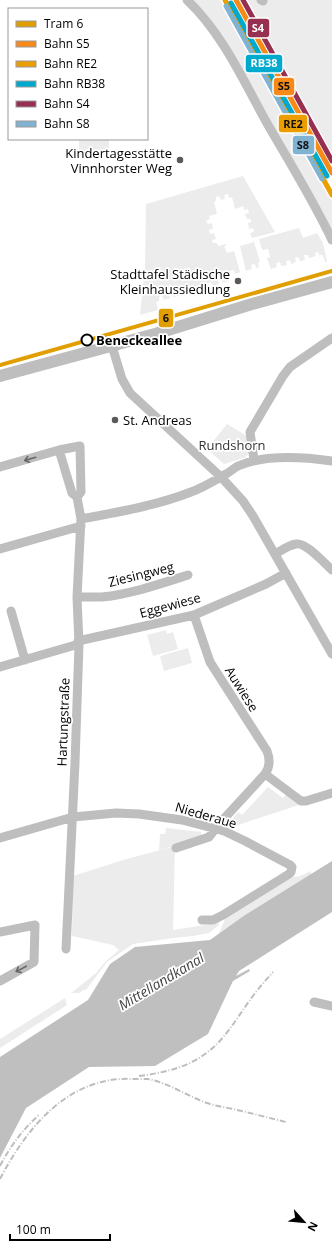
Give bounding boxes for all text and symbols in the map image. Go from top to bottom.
legend [8,8,148,140]
text: Tram 6 [44,15,83,32]
line badge: S4 [247,18,270,38]
text: S4 [252,20,265,35]
text: Bahn S5 [44,35,90,52]
line badge: RB38 [245,54,283,73]
text: Bahn RE2 [44,55,97,72]
text: RB38 [250,55,278,70]
text: Bahn RB38 [44,75,105,92]
line badge: S5 [273,77,295,96]
text: S5 [278,78,290,93]
text: Bahn S4 [44,95,90,112]
line badge: RE2 [278,114,308,133]
text: Bahn S8 [44,115,90,132]
text: RE2 [283,116,303,131]
line badge: S8 [292,135,315,155]
text: S8 [297,137,309,152]
place label: Kindertagesstätte Vinnhorster Weg [65,144,172,177]
marker: Kindertagesstätte Vinnhorster Weg [175,155,185,165]
place label: Stadttafel Städische Kleinhaussiedlung [110,265,230,298]
marker: Stadttafel Städische Kleinhaussiedlung [233,276,243,286]
line badge: 6 [158,308,174,328]
text: 6 [163,310,169,325]
place label: Beneckeallee [96,331,183,349]
marker: Beneckeallee [80,333,94,347]
place label: St. Andreas [123,411,192,429]
marker: St. Andreas [110,415,120,425]
park label: Rundshorn [198,436,266,454]
one-way arrow [23,456,36,463]
street label: Ziesingweg [106,557,176,591]
street label: Eggewiese [137,588,203,622]
street label: Auwiese [221,663,263,715]
street label: Hartungstraße [52,677,74,767]
street label: Niederaue [173,798,239,832]
water label: Mittellandkanal [115,948,208,1014]
one-way arrow [15,966,27,974]
north arrow [284,1202,324,1242]
scale bar [10,1216,110,1242]
text: N [305,1219,322,1234]
text: 100 m [16,1221,51,1238]

